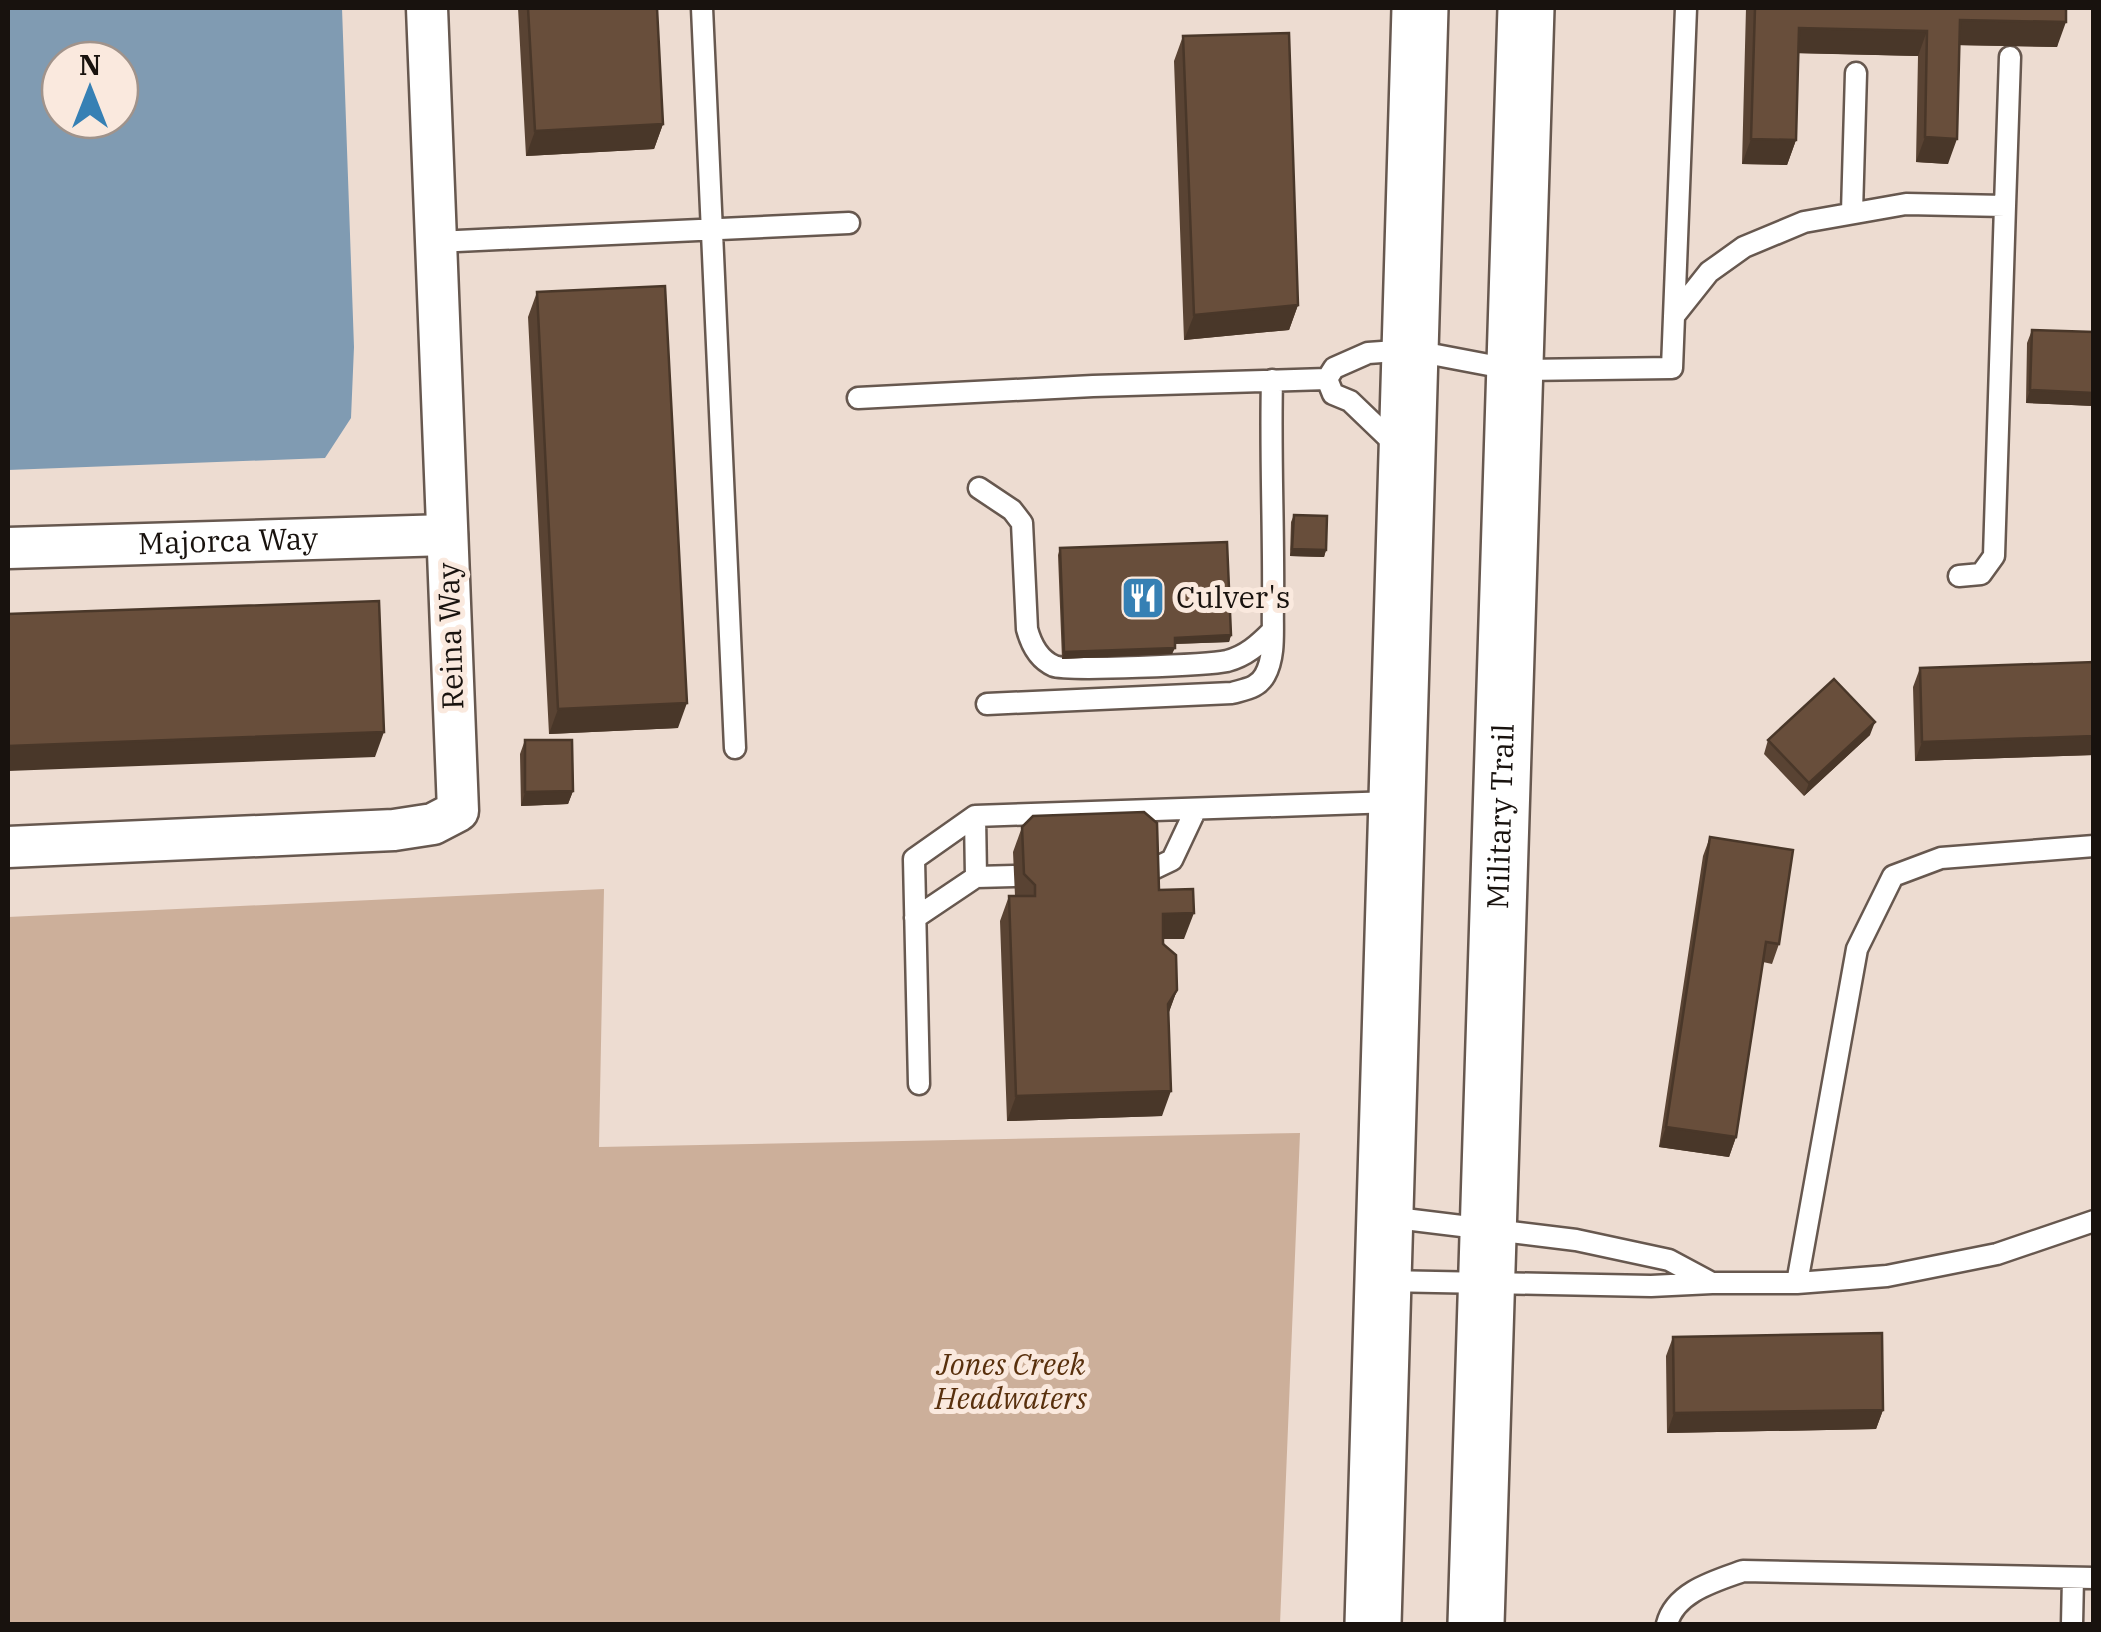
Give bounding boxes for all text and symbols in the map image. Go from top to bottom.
north arrow [40,40,140,140]
text: N [79,46,101,83]
street label: Majorca Way [137,518,318,562]
street label: Reina Way [427,562,472,710]
restaurant icon: Culver's [1120,575,1166,621]
place label: Culver's [1176,577,1290,616]
street label: Military Trail [1477,723,1522,910]
park label: Jones Creek Headwaters [934,1344,1087,1417]

